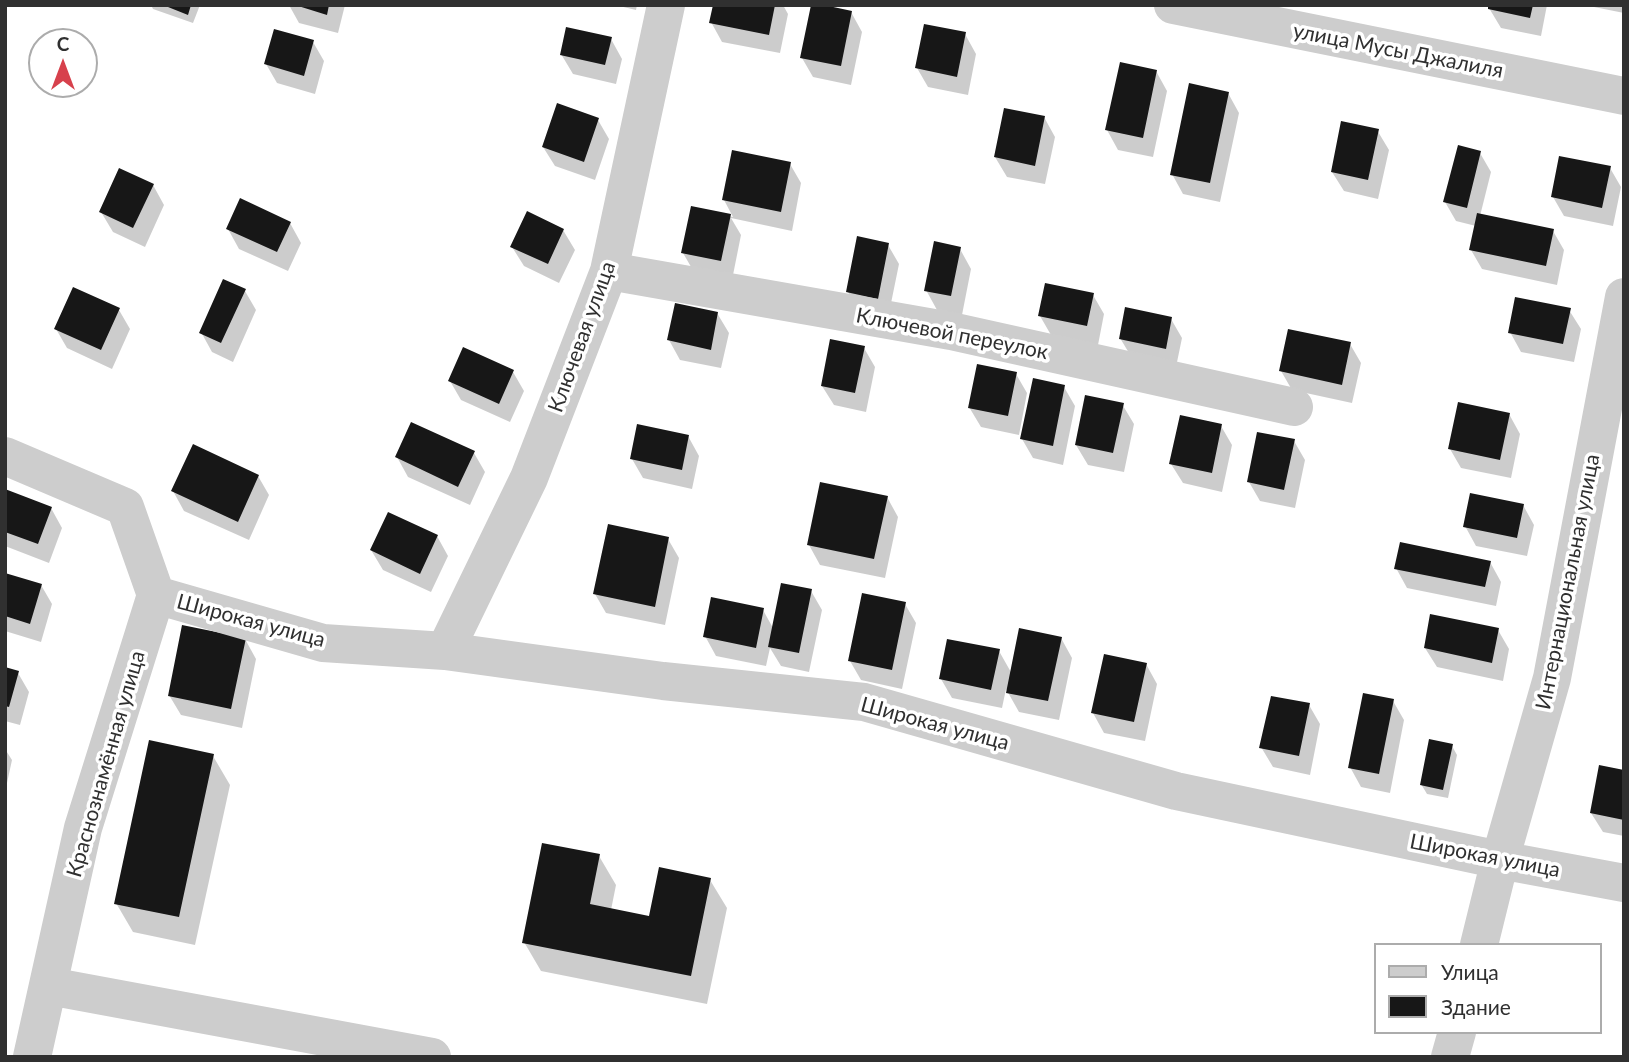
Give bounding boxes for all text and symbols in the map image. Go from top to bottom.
street label: улица Мусы Джалиля [1291,18,1505,84]
north arrow [28,28,98,98]
text: С [57,32,69,55]
street label: Ключевая улица [543,258,621,416]
street label: Ключевой переулок [854,303,1050,365]
street label: Интернациональная улица [1531,452,1605,712]
street label: Широкая улица [174,589,328,653]
street label: Краснознамённая улица [62,648,150,880]
street label: Широкая улица [858,692,1012,756]
street label: Широкая улица [1408,829,1562,883]
legend [1374,943,1601,1034]
text: Улица [1441,959,1499,984]
text: Здание [1441,994,1511,1019]

